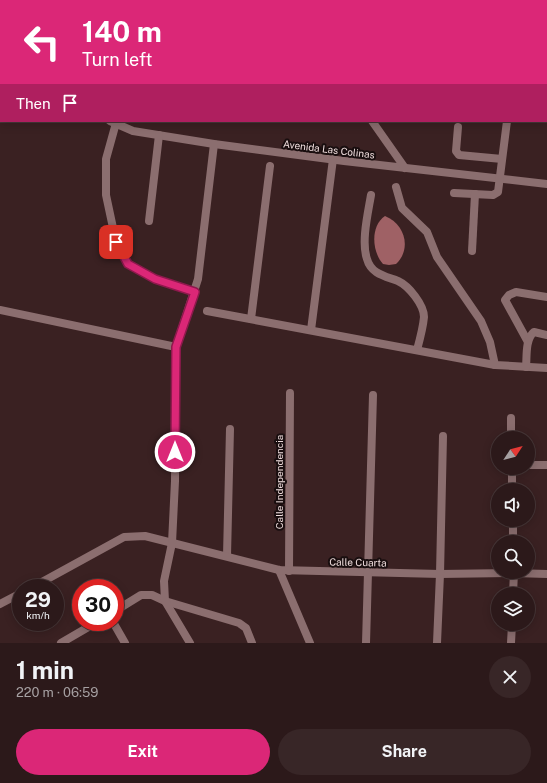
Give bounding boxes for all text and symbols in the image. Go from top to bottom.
text: 140 m [82,15,162,48]
icon: left [16,16,68,68]
text: Turn left [82,49,152,70]
icon: arrive [59,92,81,114]
text: Then [16,95,51,112]
street label: Avenida Las Colinas [283,137,375,161]
pin [99,225,133,259]
icon: arrive [105,231,127,253]
position arrow [154,431,196,473]
north arrow [491,431,535,475]
map controls [491,431,535,631]
street label: Calle Independencia [273,435,285,529]
button: sound [491,483,535,527]
button: search [491,535,535,579]
street label: Calle Cuarta [329,555,387,569]
speed limit sign: 30 [72,579,124,631]
button: layers [491,587,535,631]
text: 29 [25,588,51,612]
text: km/h [26,609,50,621]
text: 1 min [16,656,74,684]
button: close [489,656,531,698]
text: 220 m · 06:59 [16,685,98,700]
button: Exit [16,729,270,775]
button: Share [278,729,531,775]

